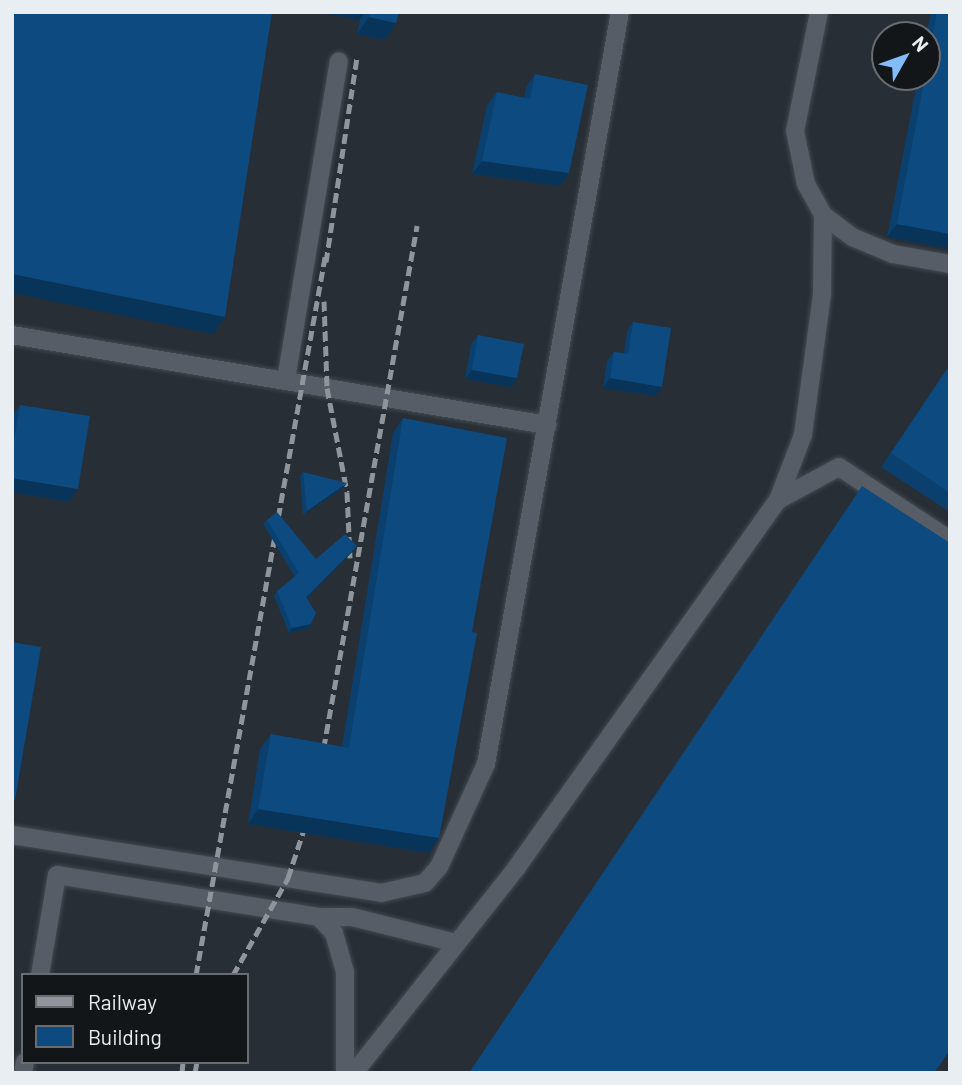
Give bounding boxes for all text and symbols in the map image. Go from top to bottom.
north arrow [871,21,941,91]
text: N [908,31,934,56]
legend [21,973,248,1064]
text: Railway [88,989,157,1014]
text: Building [88,1024,162,1049]

